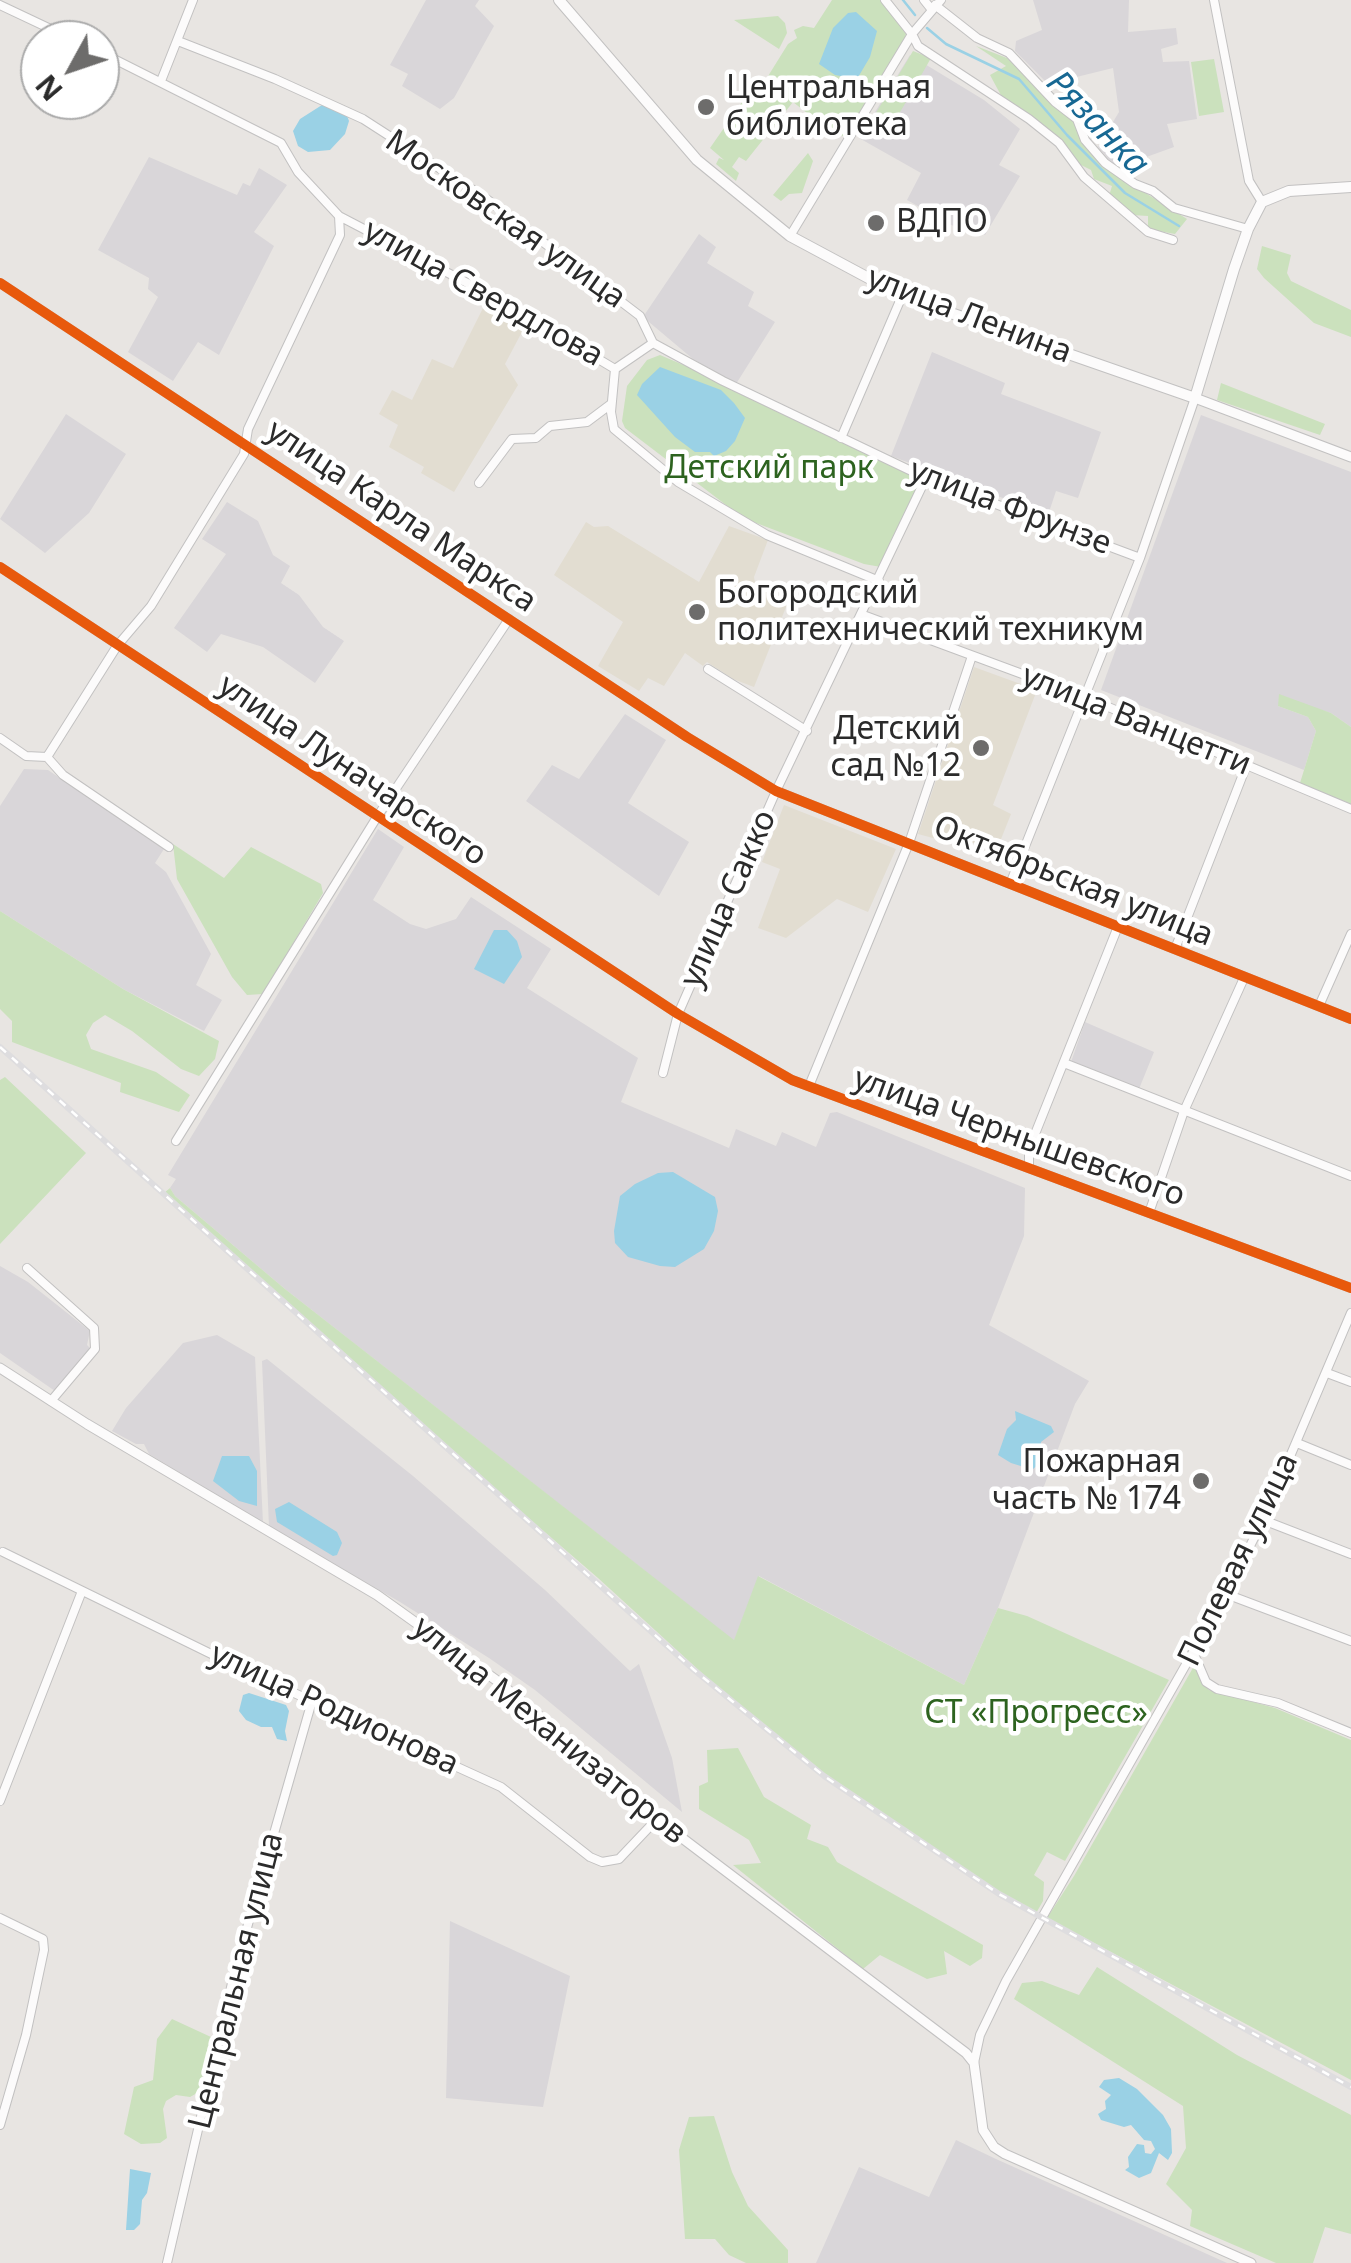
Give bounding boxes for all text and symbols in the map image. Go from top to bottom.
north arrow [20,20,120,120]
water label: Рязанка [1037,63,1157,185]
text: N [27,67,70,109]
place label: Центральная библиотека [726,70,931,145]
marker: Центральная библиотека [695,96,717,118]
street label: Московская улица [377,123,633,317]
place label: ВДПО [896,204,988,242]
street label: улица Свердлова [356,212,610,376]
marker: ВДПО [865,212,887,234]
street label: улица Ленина [861,259,1077,373]
street label: улица Карла Маркса [259,412,543,622]
park label: Детский парк [664,450,874,488]
street label: улица Фрунзе [904,452,1116,564]
place label: Богородский политехнический техникум [717,575,1144,650]
marker: Богородский политехнический техникум [686,601,708,623]
street label: улица Ванцетти [1016,658,1256,784]
street label: улица Луначарского [211,667,493,875]
place label: Детский сад №12 [830,711,961,786]
marker: Детский сад №12 [970,737,992,759]
street label: улица Сакко [673,805,785,993]
street label: Октябрьская улица [928,808,1218,956]
street label: улица Чернышевского [848,1060,1190,1216]
place label: Пожарная часть № 174 [992,1444,1181,1519]
street label: Полевая улица [1171,1447,1307,1673]
marker: Пожарная часть № 174 [1190,1470,1212,1492]
street label: улица Механизаторов [404,1609,694,1853]
street label: улица Родионова [204,1636,464,1784]
park label: СТ «Прогресс» [924,1695,1148,1733]
street label: Центральная улица [182,1829,292,2133]

